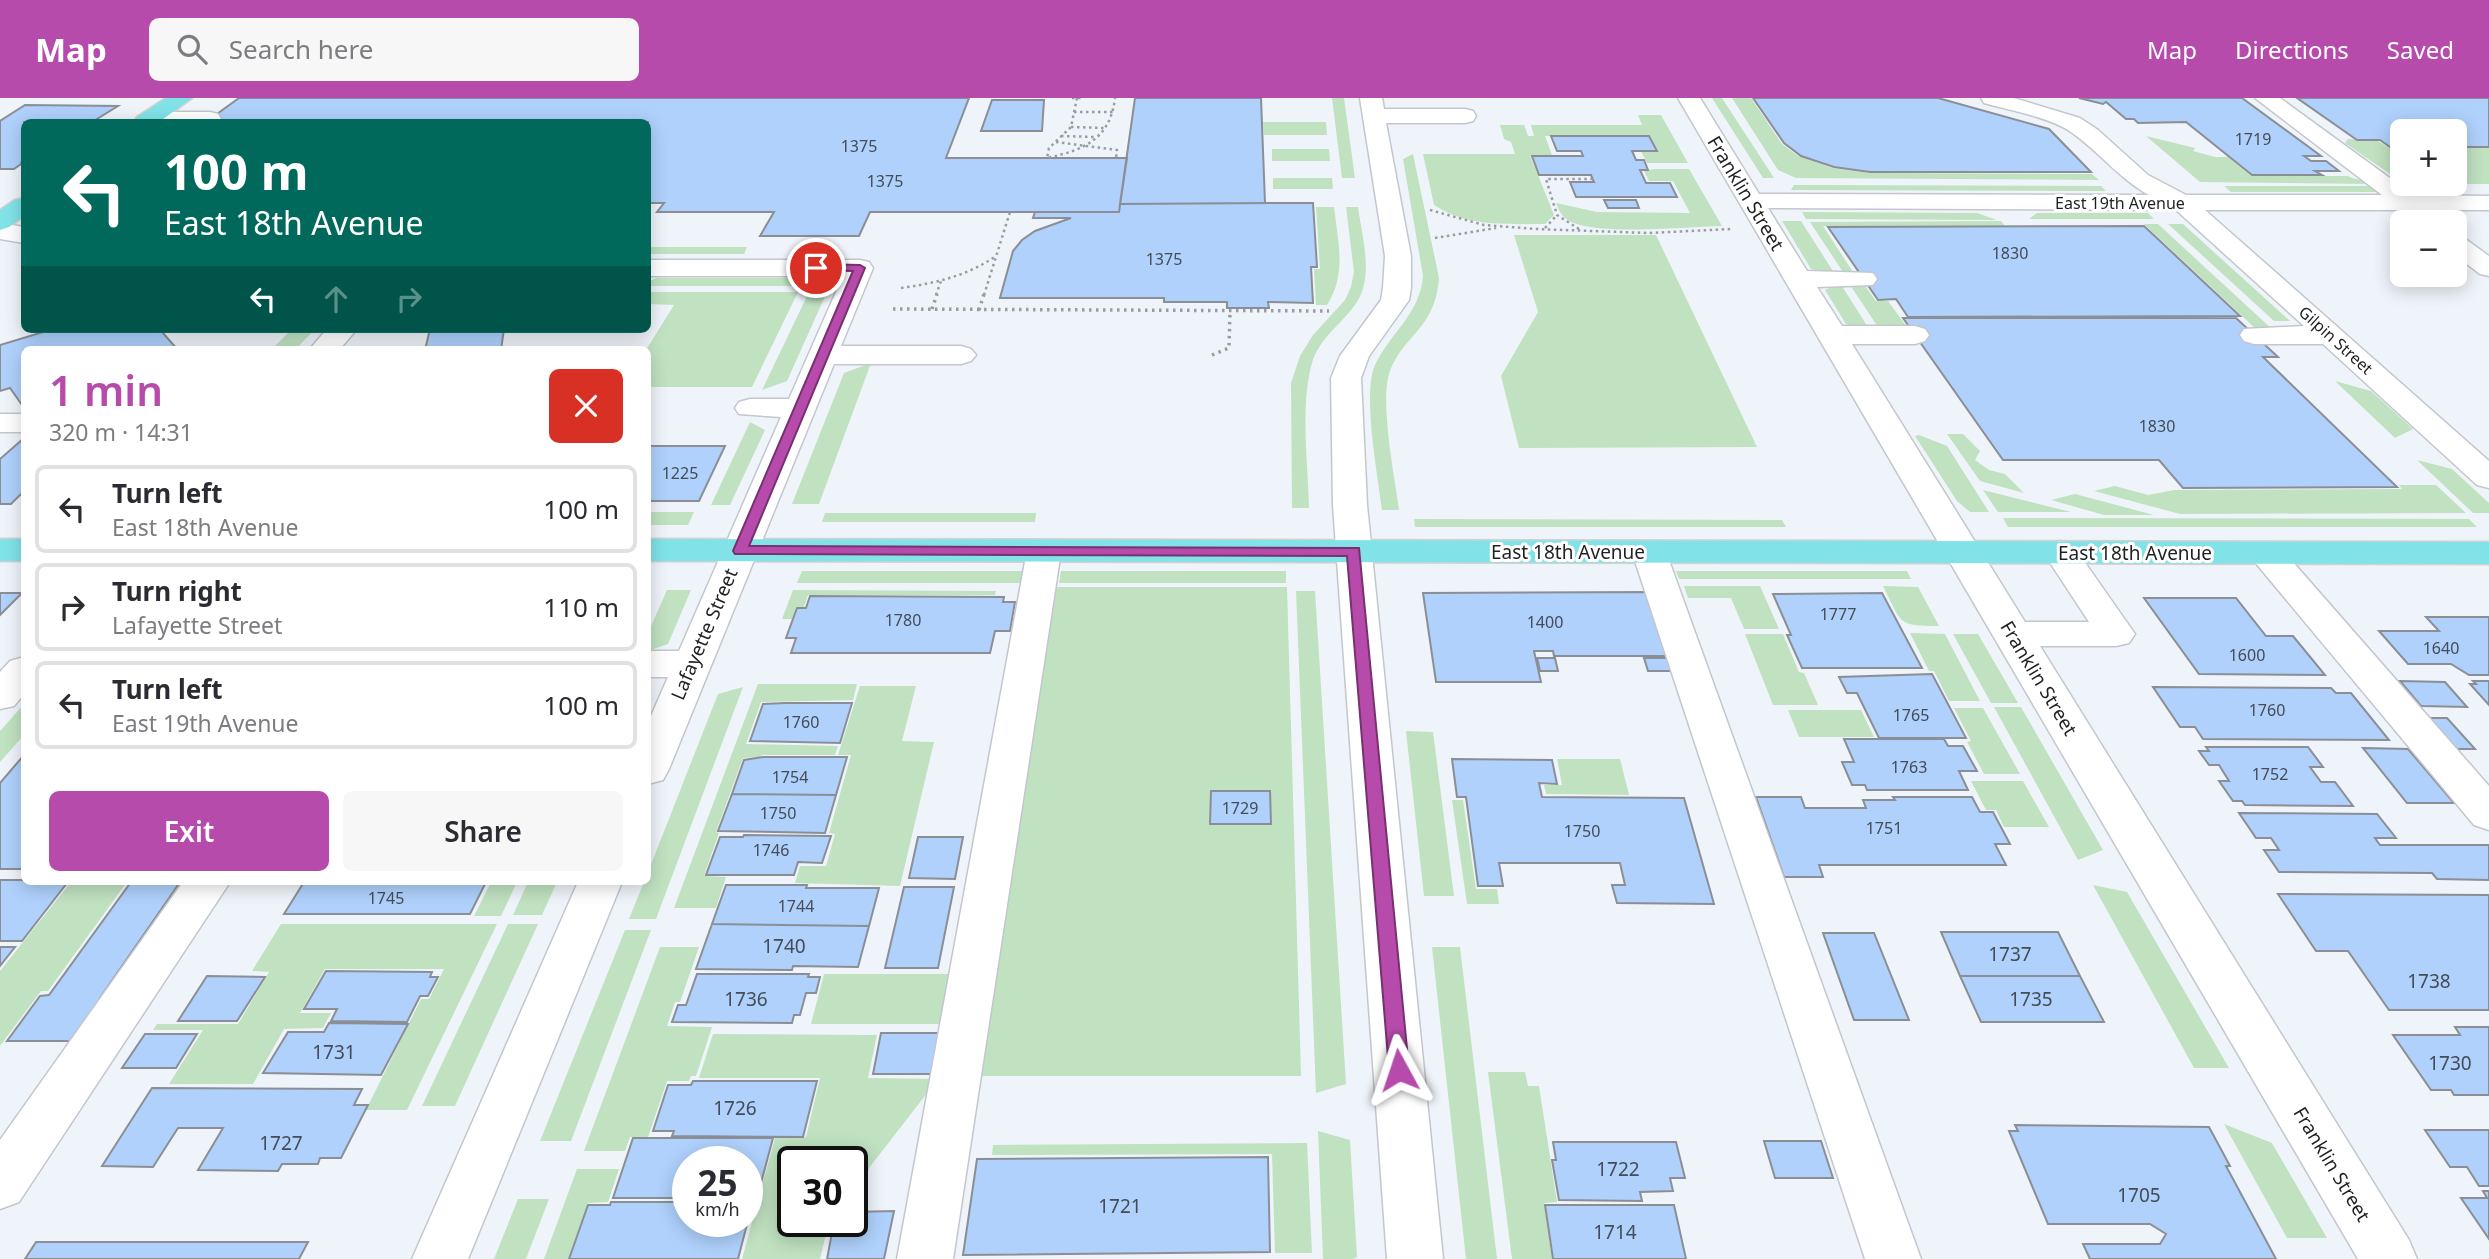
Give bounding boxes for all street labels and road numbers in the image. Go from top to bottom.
street label: Franklin Street [1702,131,1791,255]
street label: East 19th Avenue [2055,192,2185,214]
street label: Gilpin Street [2294,301,2378,379]
street label: East 18th Avenue [1491,539,1645,565]
street label: East 18th Avenue [2058,540,2212,566]
street label: Lafayette Street [665,564,743,704]
street label: Franklin Street [1995,616,2084,740]
street label: Franklin Street [2288,1102,2377,1226]

